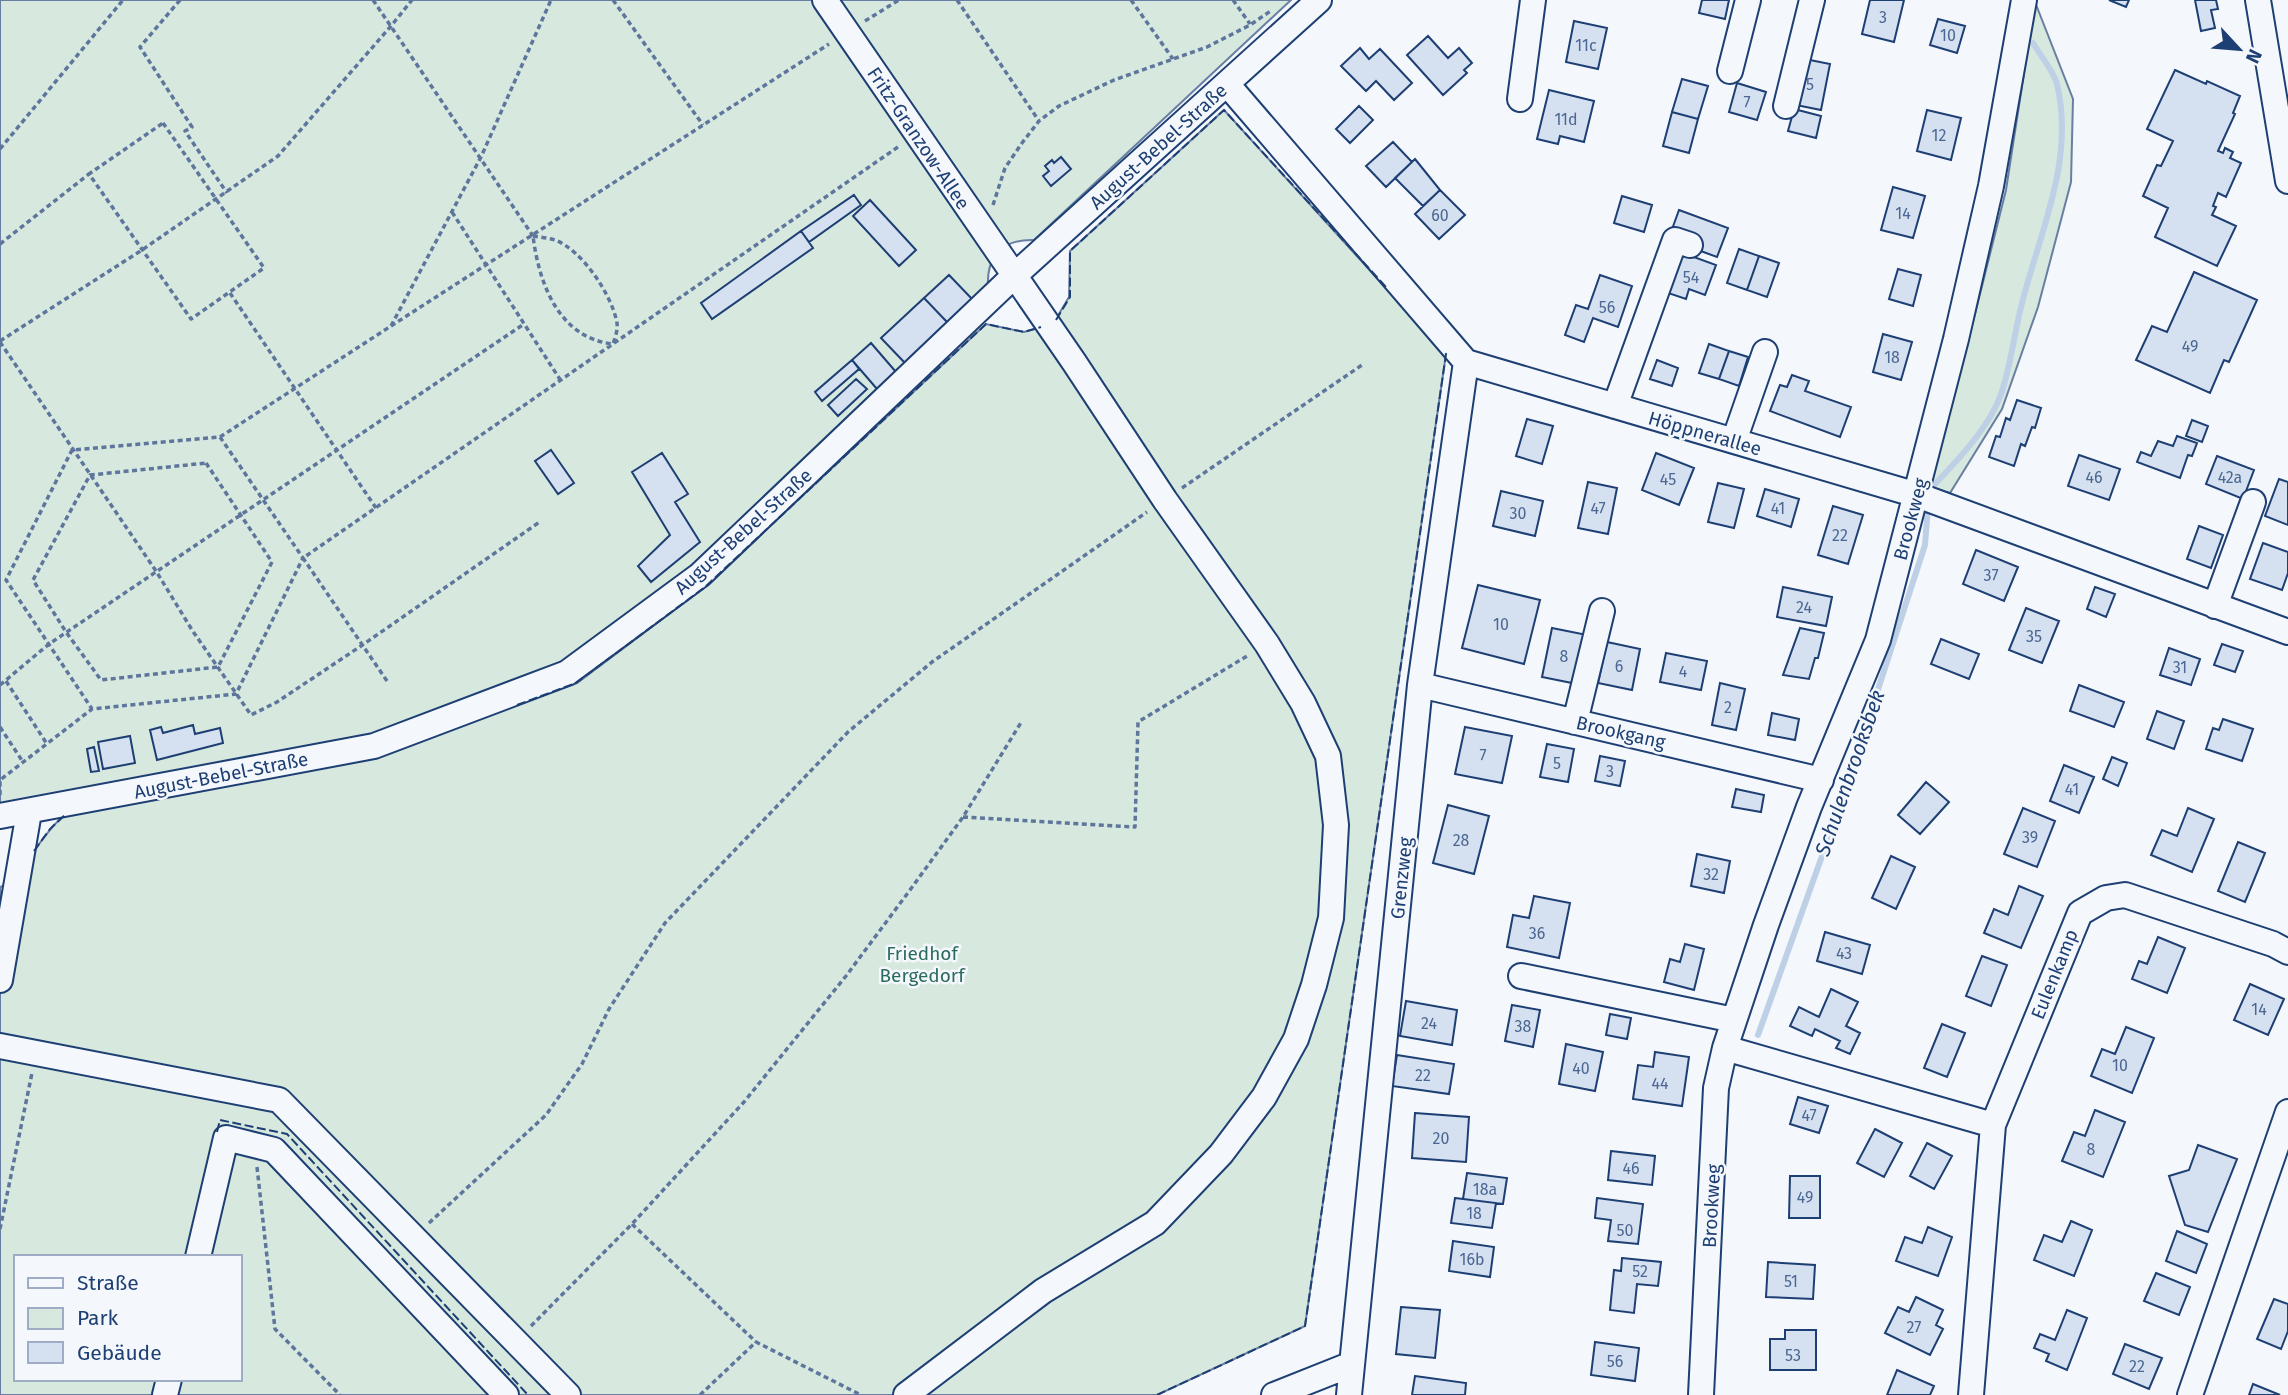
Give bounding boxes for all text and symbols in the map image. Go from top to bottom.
house number: 3 [1879,8,1887,27]
north arrow [2204,14,2274,84]
house number: 10 [1940,26,1956,45]
house number: 11c [1575,36,1597,55]
text: N [2241,46,2267,67]
street label: Fritz-Granzow-Allee [862,63,975,214]
house number: 5 [1806,75,1814,94]
street label: August-Bebel-Straße [1085,79,1232,214]
house number: 7 [1743,93,1751,112]
house number: 11d [1554,110,1578,129]
house number: 12 [1932,126,1946,145]
house number: 14 [1895,204,1911,223]
house number: 60 [1431,206,1449,225]
house number: 54 [1683,268,1700,287]
house number: 56 [1599,298,1615,317]
house number: 49 [2182,337,2198,356]
house number: 18 [1884,348,1900,367]
street label: Höppnerallee [1646,406,1764,461]
street label: August-Bebel-Straße [670,464,817,599]
house number: 46 [2085,468,2103,487]
house number: 42a [2218,468,2242,487]
house number: 45 [1660,470,1676,489]
street label: Brookweg [1888,475,1933,563]
house number: 47 [1590,499,1606,518]
house number: 41 [1771,499,1785,518]
house number: 30 [1510,504,1527,523]
house number: 22 [1832,526,1848,545]
house number: 37 [1983,566,1999,585]
house number: 24 [1796,598,1812,617]
house number: 10 [1493,615,1509,634]
house number: 35 [2026,627,2042,646]
house number: 8 [1560,647,1569,666]
house number: 6 [1615,657,1623,676]
house number: 31 [2173,658,2187,677]
house number: 4 [1679,662,1688,681]
water label: Schulenbrooksbek [1809,687,1891,860]
house number: 2 [1724,698,1732,717]
street label: Brookgang [1574,711,1668,754]
house number: 7 [1479,746,1487,765]
street label: August-Bebel-Straße [132,747,310,804]
house number: 5 [1553,754,1561,773]
house number: 3 [1606,762,1614,781]
house number: 41 [2065,780,2079,799]
house number: 39 [2022,828,2038,847]
house number: 28 [1453,831,1470,850]
street label: Grenzweg [1386,836,1417,920]
house number: 32 [1703,865,1719,884]
house number: 36 [1529,924,1545,943]
street label: Eulenkamp [2026,926,2083,1023]
park label: Friedhof Bergedorf [879,942,966,987]
house number: 43 [1836,944,1852,963]
house number: 14 [2251,1000,2267,1019]
house number: 24 [1421,1014,1437,1033]
house number: 38 [1515,1017,1532,1036]
house number: 10 [2112,1056,2128,1075]
house number: 40 [1572,1059,1590,1078]
house number: 22 [1415,1066,1431,1085]
house number: 44 [1651,1074,1669,1093]
house number: 47 [1801,1106,1817,1125]
house number: 20 [1433,1129,1449,1148]
house number: 8 [2087,1140,2096,1159]
house number: 46 [1622,1159,1640,1178]
street label: Brookweg [1698,1163,1725,1249]
house number: 18a [1473,1180,1497,1199]
house number: 49 [1797,1188,1813,1207]
house number: 18 [1466,1204,1482,1223]
house number: 50 [1617,1221,1634,1240]
house number: 16b [1460,1250,1484,1269]
legend [14,1255,242,1381]
house number: 52 [1632,1262,1648,1281]
text: Straße [77,1270,139,1296]
house number: 51 [1784,1272,1798,1291]
text: Park [77,1305,119,1331]
house number: 27 [1907,1318,1921,1337]
text: Gebäude [77,1340,162,1366]
house number: 53 [1785,1346,1801,1365]
house number: 56 [1607,1352,1623,1371]
house number: 22 [2129,1357,2145,1376]

